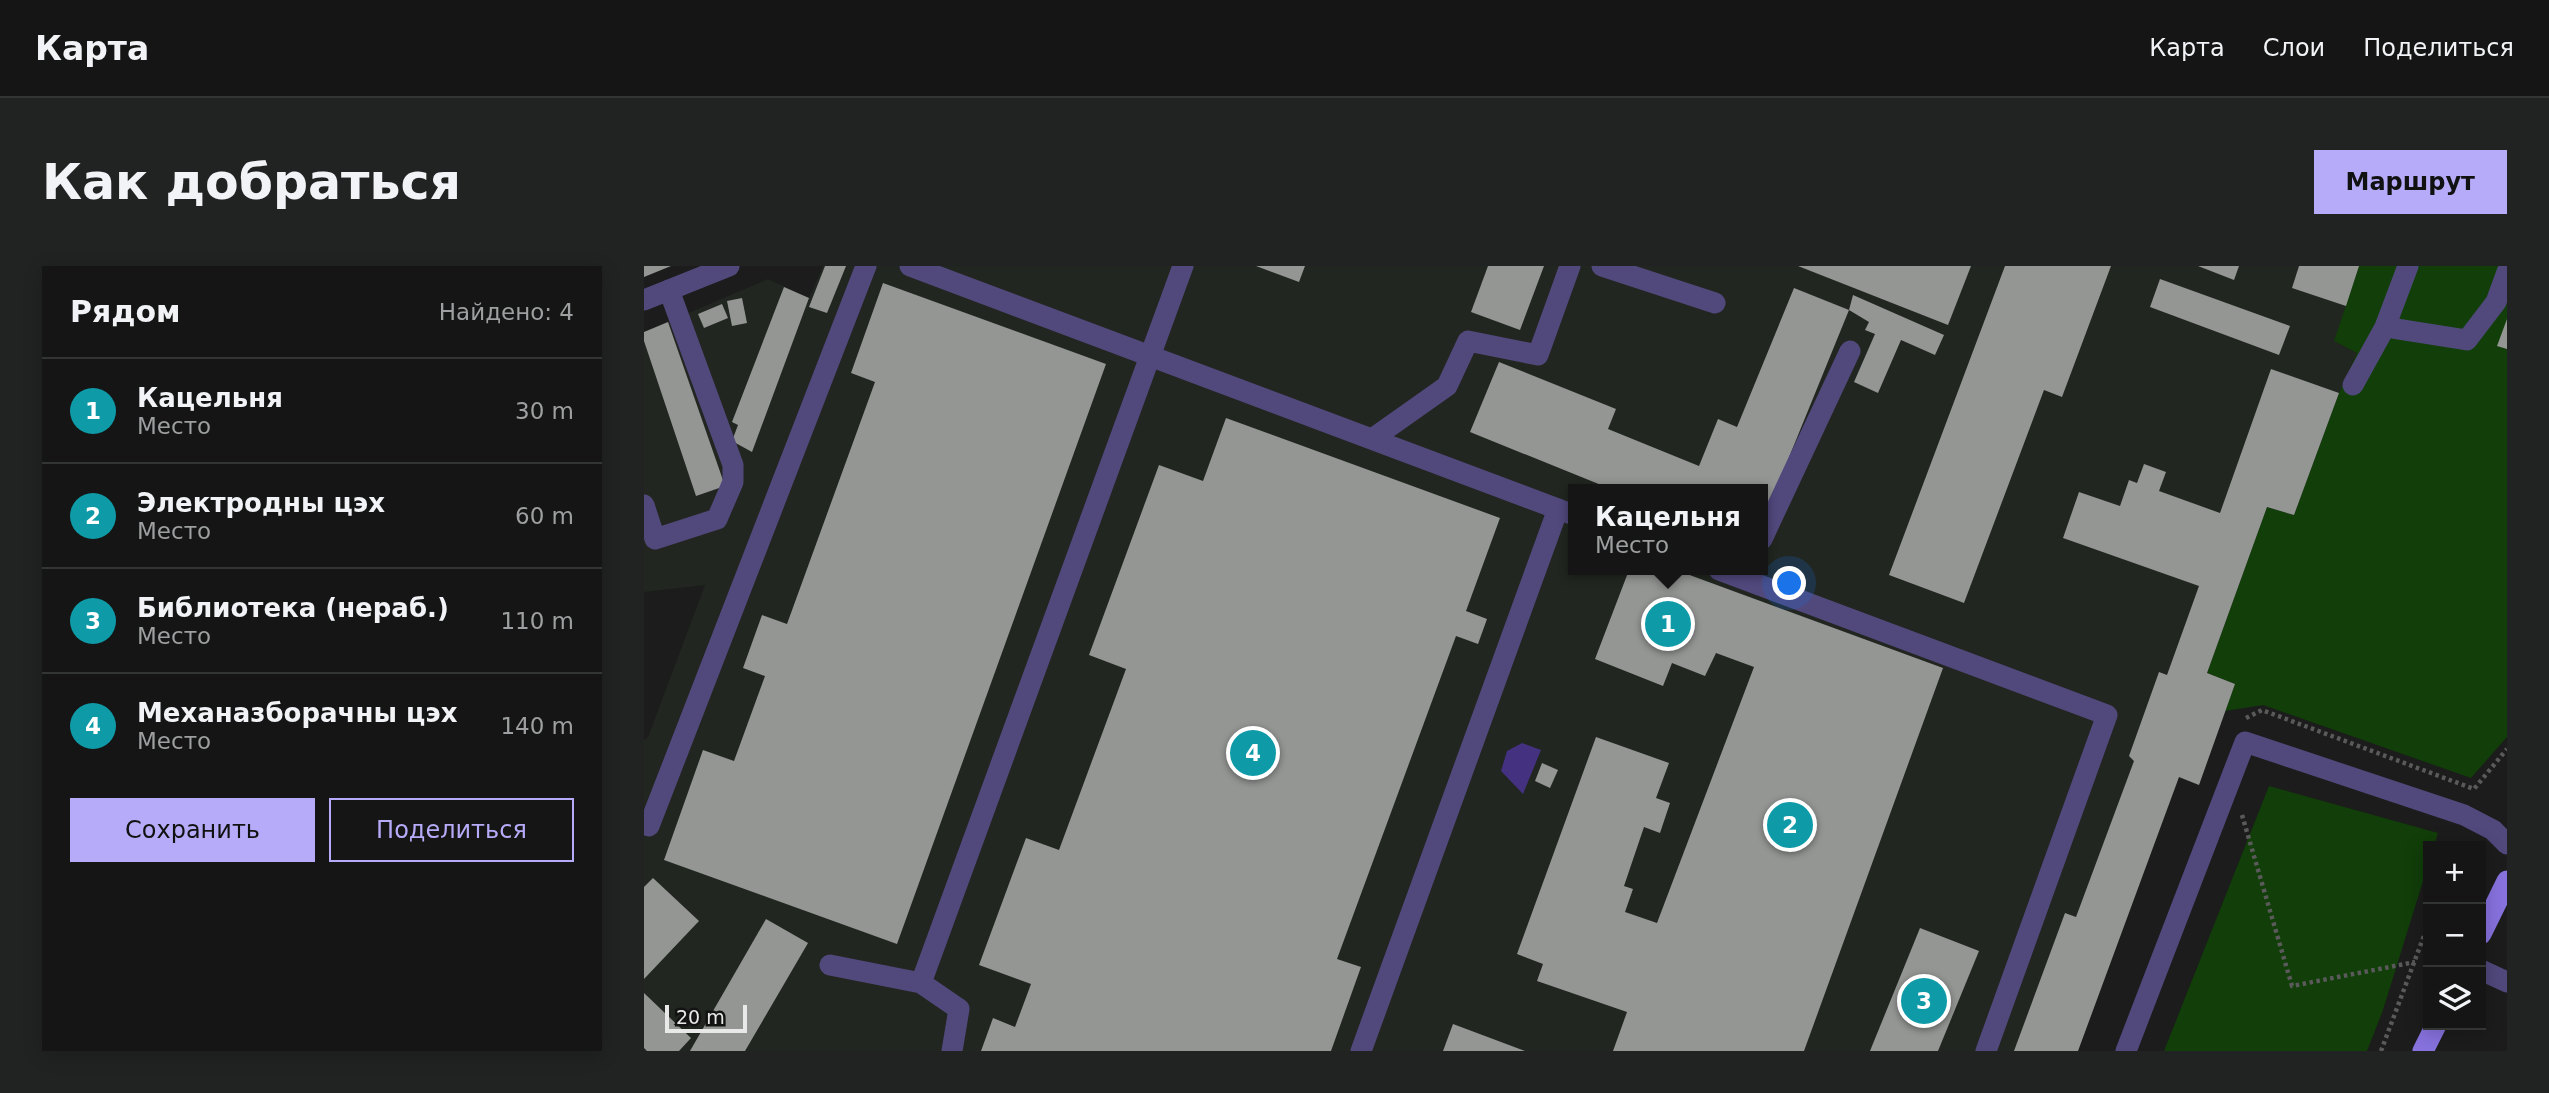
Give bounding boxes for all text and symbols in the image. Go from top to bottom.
text: Карта [35,29,149,68]
text: Карта [2149,34,2225,62]
text: Слои [2263,34,2325,62]
text: Поделиться [2363,34,2514,62]
button: Маршрут [2314,150,2507,214]
text: Как добраться [42,154,461,211]
text: Рядом [70,294,181,329]
text: Найдено: 4 [439,299,574,325]
text: Кацельня [137,383,283,413]
text: 1 [85,398,101,424]
text: 30 m [515,398,574,424]
text: Место [137,413,211,439]
popup [1568,484,1768,575]
text: Электродны цэх [137,488,385,518]
text: Кацельня [1595,502,1741,532]
text: 2 [85,503,101,529]
text: 60 m [515,503,574,529]
text: Место [137,518,211,544]
text: Место [1595,532,1669,558]
your location [1772,566,1806,600]
text: Библиотека (нераб.) [137,593,449,623]
pin: 1 [1645,598,1691,650]
text: 3 [85,608,101,634]
text: 110 m [500,608,574,634]
text: Место [137,623,211,649]
text: Механазборачны цэх [137,698,457,728]
text: 4 [85,713,101,739]
text: 140 m [500,713,574,739]
pin: 4 [1230,727,1276,779]
text: Место [137,728,211,754]
button: Сохранить [70,798,315,862]
button: Поделиться [329,798,574,862]
pin: 2 [1767,799,1813,851]
map controls [2423,841,2486,1030]
button: + [2423,841,2486,904]
button: − [2423,904,2486,967]
button: layers [2423,967,2486,1030]
pin: 3 [1901,975,1947,1027]
scale bar [665,1002,747,1034]
text: 20 m [676,1006,725,1028]

